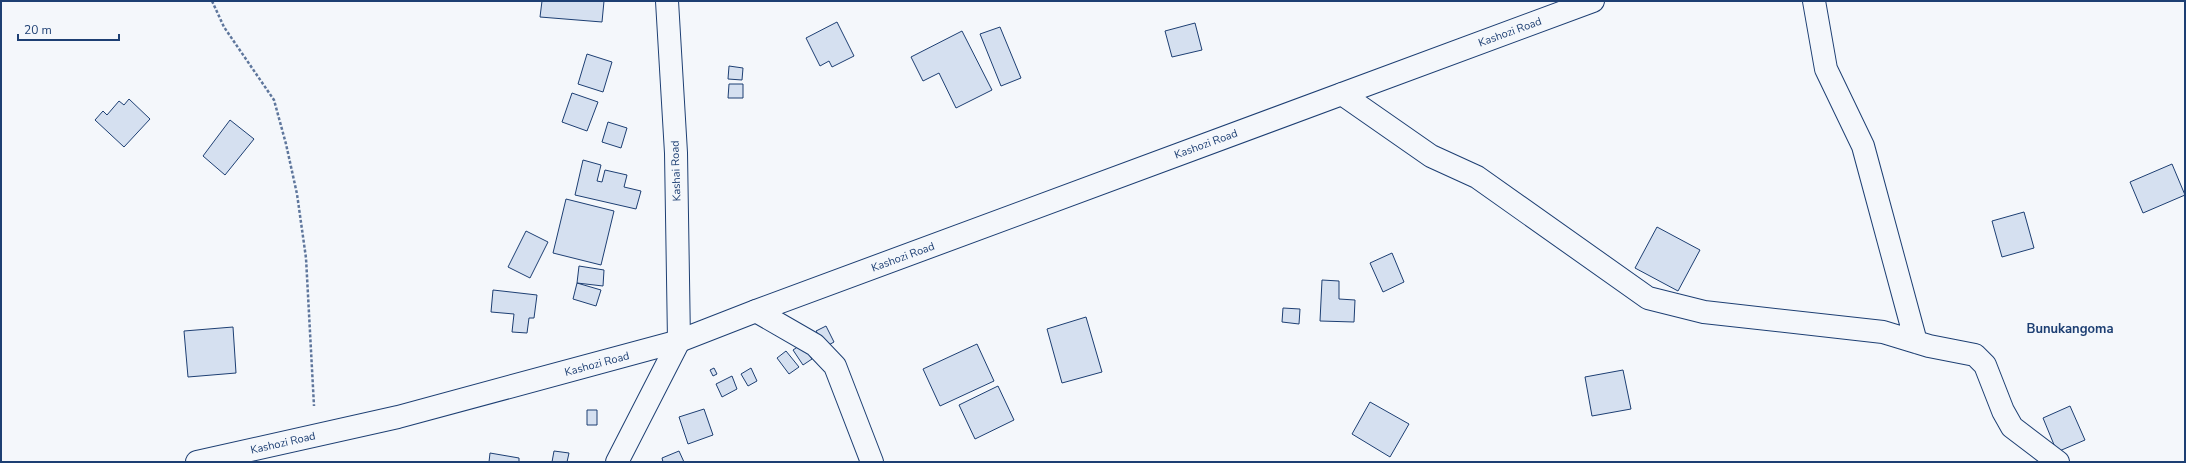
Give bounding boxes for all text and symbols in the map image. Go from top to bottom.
street label: Kashozi Road [1476,14,1544,50]
scale bar [18,16,119,42]
text: 20 m [24,22,52,38]
street label: Kashozi Road [1172,126,1240,162]
street label: Kashai Road [667,140,685,202]
street label: Kashozi Road [869,239,937,275]
district label: Bunukangoma [2026,320,2114,338]
street label: Kashozi Road [563,348,631,380]
street label: Kashozi Road [249,428,317,458]

